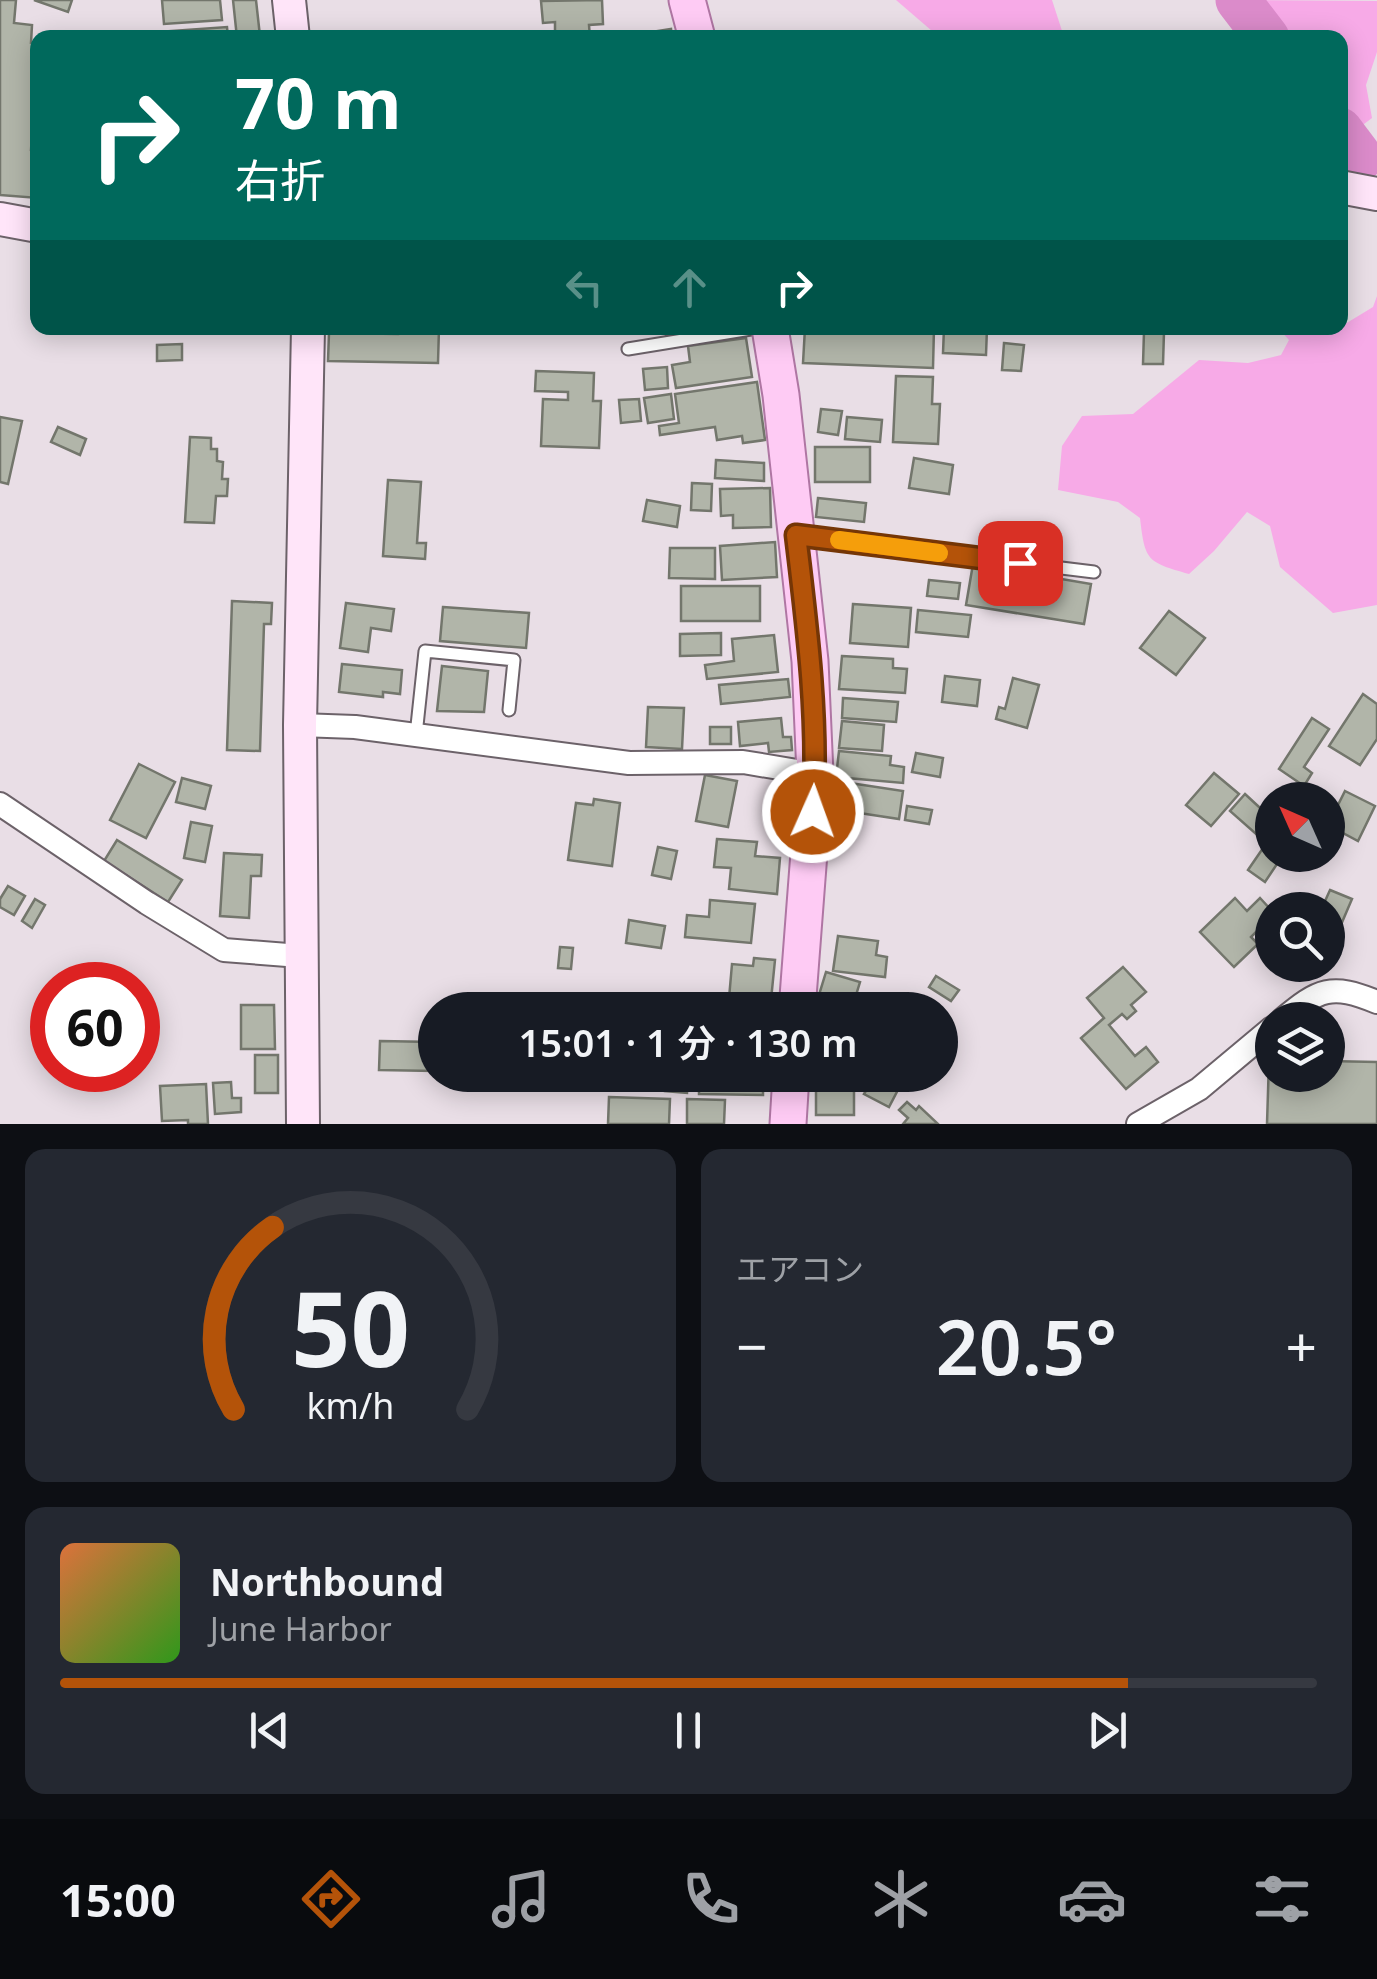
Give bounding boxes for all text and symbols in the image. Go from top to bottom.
text: 70 m [235,54,402,150]
icon: right [70,70,200,200]
text: 右折 [235,149,325,210]
icon: left [557,260,612,315]
icon: ahead [662,260,717,315]
icon: right [767,260,822,315]
pin [978,521,1063,606]
icon: arrive [993,536,1048,591]
position arrow [761,760,865,864]
north arrow [1255,782,1345,872]
map controls [1255,782,1345,1092]
button: search [1255,892,1345,982]
speed limit sign: 60 [30,962,160,1092]
button: layers [1255,1002,1345,1092]
text: 15:01 · 1 分 · 130 m [518,1016,858,1068]
text: エアコン [736,1247,864,1290]
text: 50 [291,1256,410,1397]
text: 20.5° [936,1295,1117,1397]
text: − [736,1308,767,1383]
text: + [1286,1308,1317,1383]
text: km/h [307,1381,394,1429]
text: Northbound [210,1555,444,1607]
text: June Harbor [210,1607,392,1650]
icon: previous [242,1703,297,1758]
icon: pause [661,1703,716,1758]
icon: next [1080,1703,1135,1758]
icon: directions [296,1864,366,1934]
icon: music [486,1864,556,1934]
icon: phone [676,1864,746,1934]
icon: climate [866,1864,936,1934]
icon: car [1057,1864,1127,1934]
icon: filters [1247,1864,1317,1934]
text: 15:00 [60,1869,176,1930]

